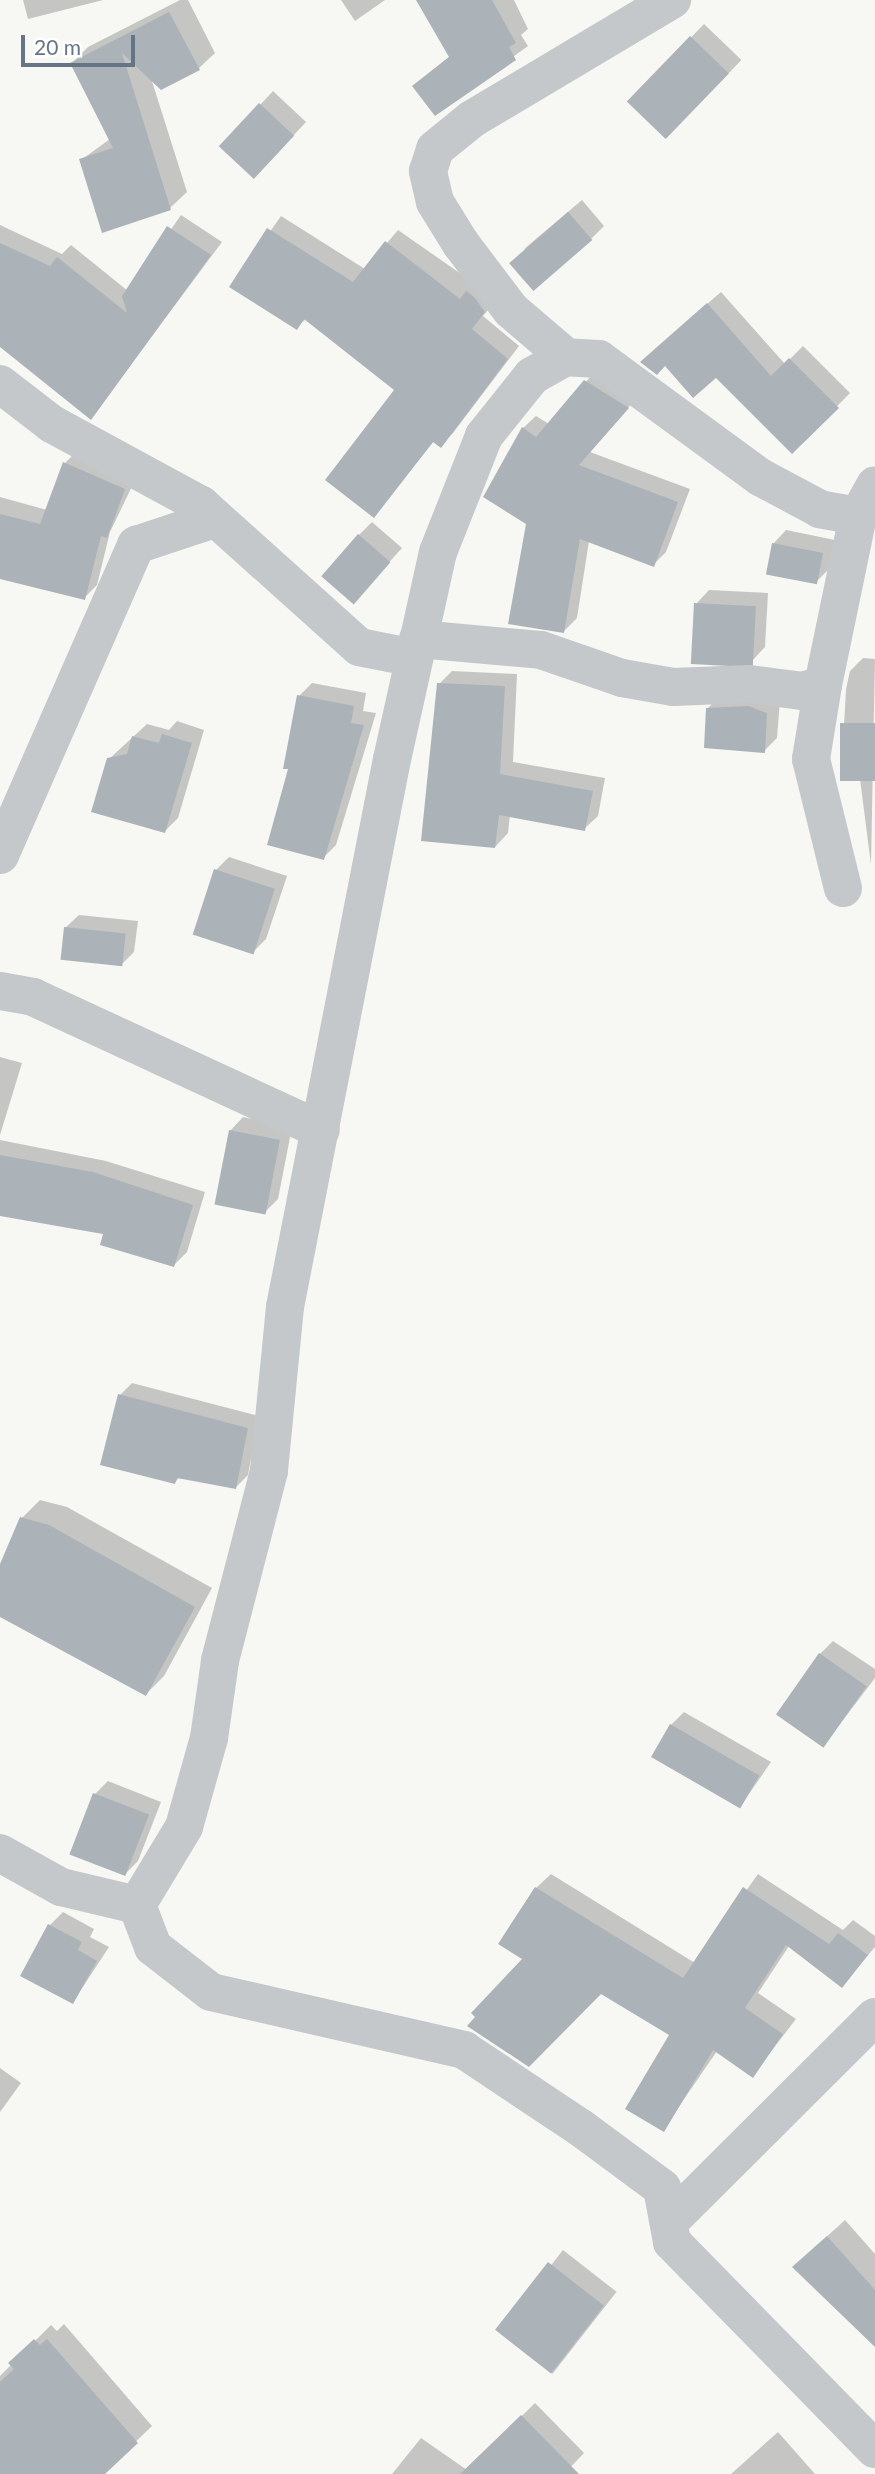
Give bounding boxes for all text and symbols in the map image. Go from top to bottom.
scale bar [24,21,138,65]
text: 20 m [34,34,81,59]

